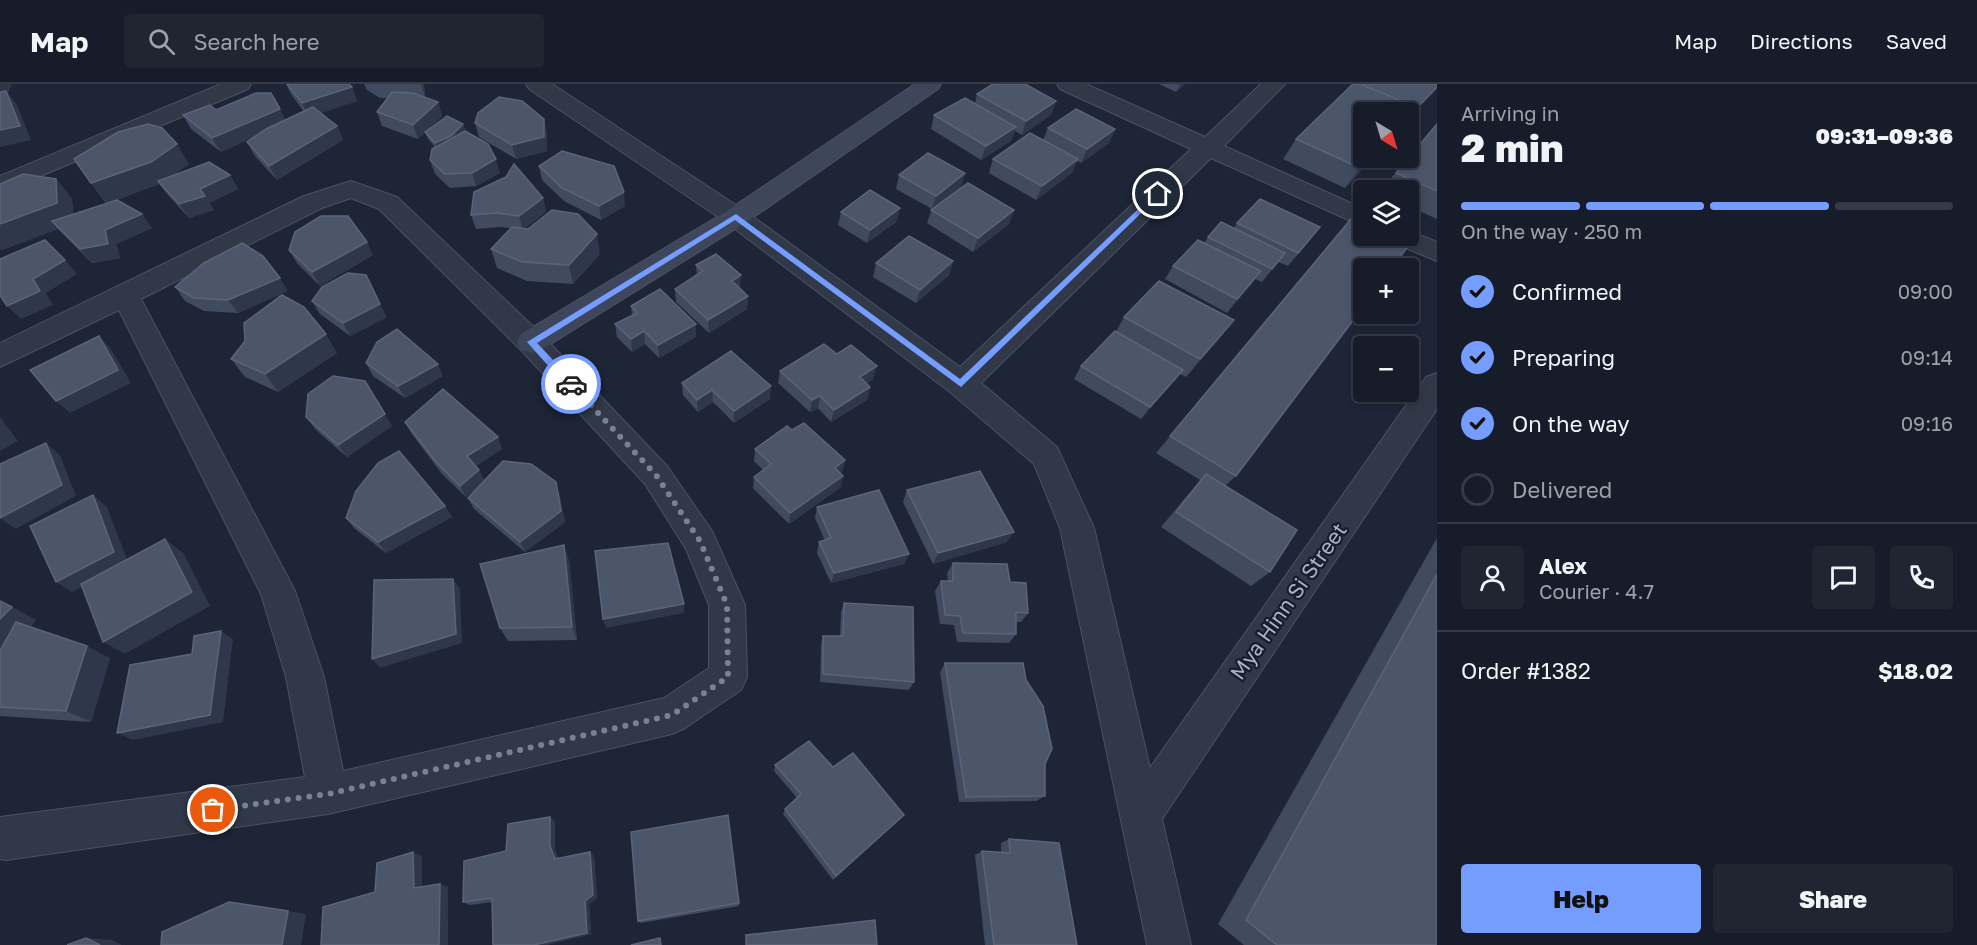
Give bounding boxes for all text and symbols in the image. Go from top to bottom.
search box [124,14,544,68]
text: Map [30,25,88,58]
icon: search [145,25,178,58]
text: Search here [193,28,319,55]
text: Map [1674,28,1717,54]
text: Directions [1750,28,1853,54]
text: Saved [1886,28,1947,54]
text: Arriving in [1461,101,1559,125]
north arrow [1353,102,1419,168]
map controls [1353,102,1419,402]
text: 09:31–09:36 [1815,122,1953,149]
text: 2 min [1461,124,1564,171]
pin [1132,168,1183,219]
icon: home [1141,177,1174,210]
button: layers [1353,180,1419,246]
text: On the way · 250 m [1461,219,1642,243]
button: + [1353,258,1419,324]
icon: check [1461,275,1494,308]
text: Confirmed [1512,278,1622,305]
text: 09:00 [1898,279,1953,303]
button: − [1353,336,1419,402]
icon: check [1461,341,1494,374]
text: Preparing [1512,344,1615,371]
text: 09:14 [1901,345,1953,369]
courier [541,354,601,414]
icon: car [555,368,588,401]
icon: check [1461,407,1494,440]
text: On the way [1512,410,1630,437]
text: 09:16 [1901,411,1953,435]
text: Delivered [1512,476,1612,503]
street label: Mya Hinn Si Street [1224,518,1352,684]
button: person [1461,546,1524,609]
button: chat [1812,546,1875,609]
button: phone [1890,546,1953,609]
text: Alex [1539,552,1587,579]
text: Courier · 4.7 [1539,579,1654,603]
text: Order #1382 [1461,657,1591,684]
text: $18.02 [1878,657,1953,684]
pin [187,784,238,835]
icon: bag [196,793,229,826]
button: Help [1461,864,1701,933]
button: Share [1713,864,1953,933]

